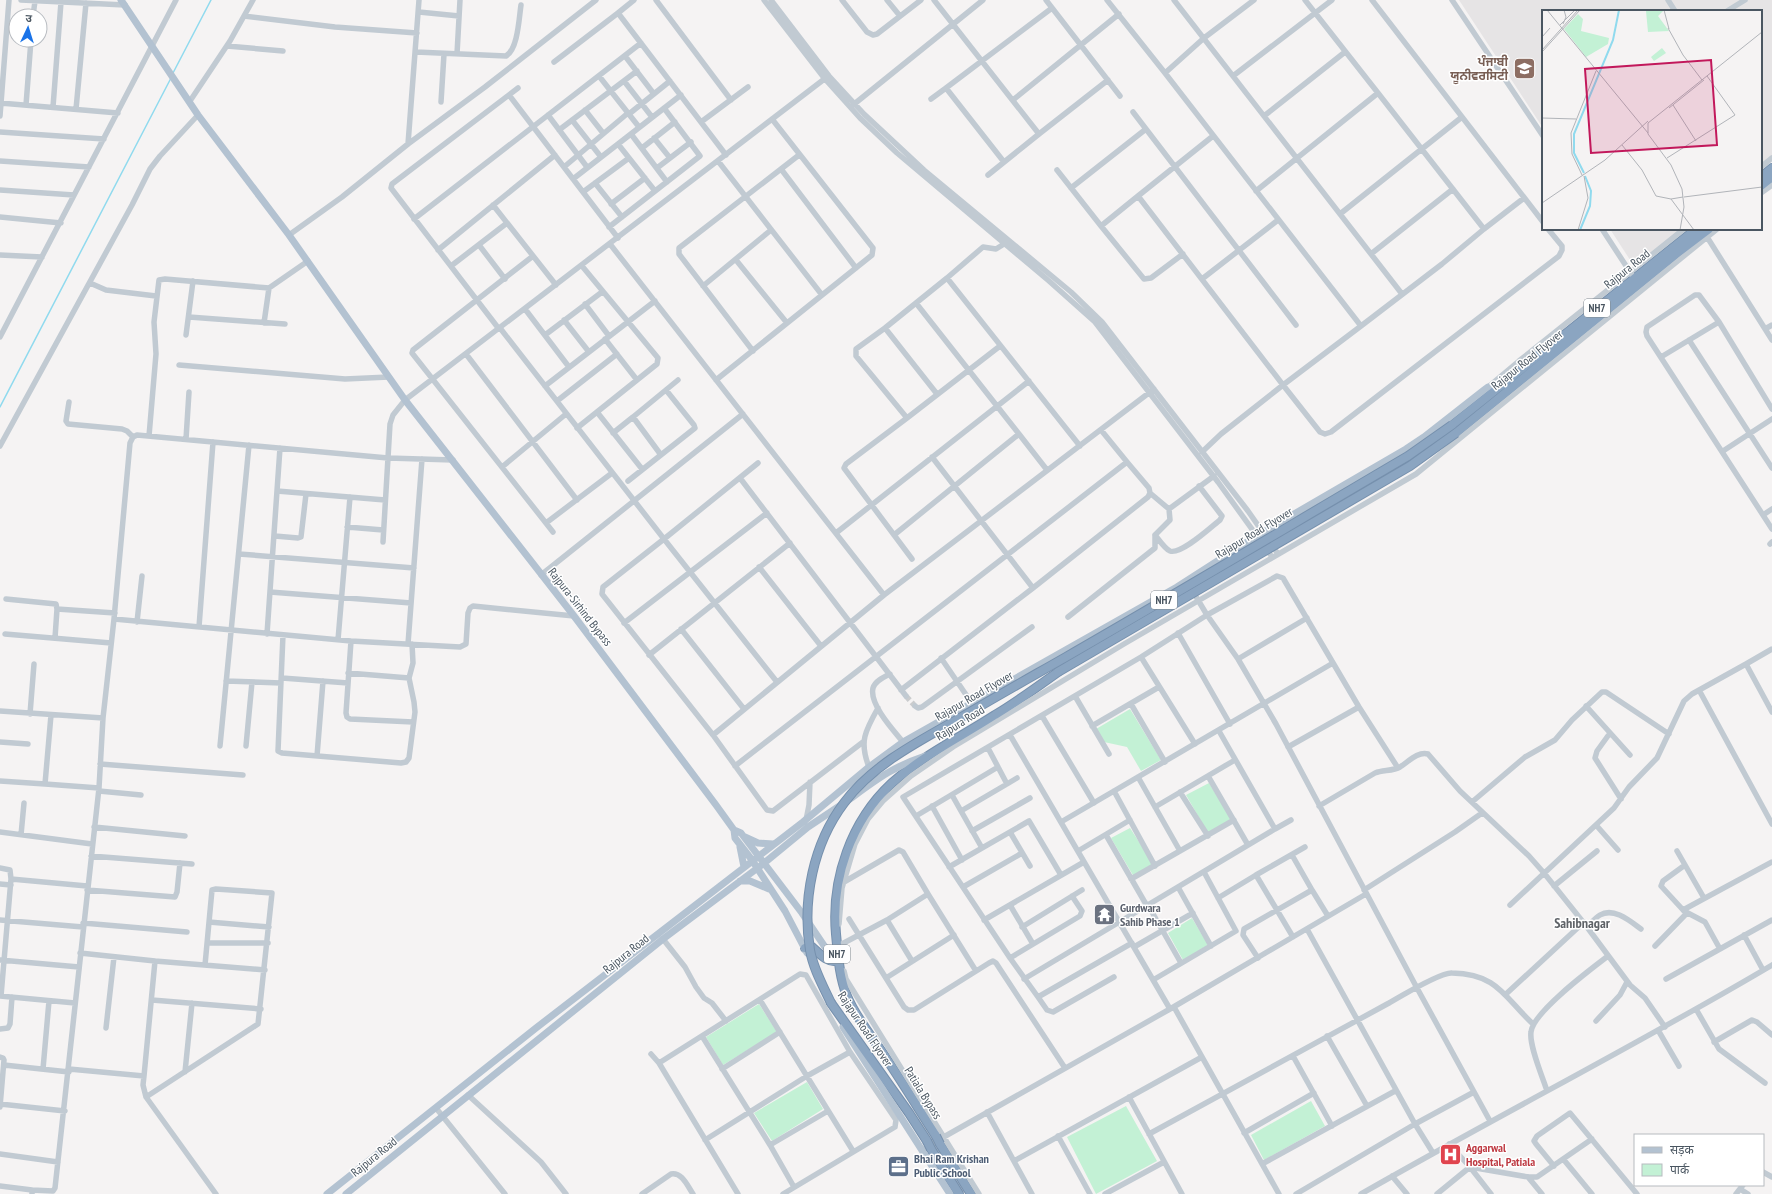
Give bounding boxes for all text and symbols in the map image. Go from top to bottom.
north arrow [8,8,48,48]
inset map [1542,10,1762,230]
text: उ [25,11,33,25]
place label: ਪੰਜਾਬੀ ਯੂਨੀਵਰਸਿਟੀ [1449,54,1508,85]
school or university icon: ਪੰਜਾਬੀ ਯੂਨੀਵਰਸਿਟੀ [1511,56,1537,82]
street label: Rajpura Road [1601,246,1653,292]
road number: NH7 [1584,299,1610,317]
street label: Rajapur Road Flyover [1488,326,1566,393]
street label: Rajapur Road Flyover [1212,503,1296,562]
street label: Rajpura-Sirhind Bypass [545,564,616,649]
road number: NH7 [1151,591,1177,609]
street label: Rajapur Road Flyover [932,667,1016,724]
street label: Rajpura Road [933,702,987,743]
place label: Gurdwara Sahib Phase 1 [1120,900,1180,929]
temple icon: Gurdwara Sahib Phase 1 [1092,902,1118,928]
district label: Sahibnagar [1554,914,1611,932]
street label: Rajpura Road [600,931,652,977]
road number: NH7 [824,945,850,963]
street label: Rajapur Road Flyover [835,988,896,1070]
street label: Patiala Bypass [901,1064,945,1122]
street label: Rajpura Road [348,1134,400,1180]
legend [1634,1134,1764,1186]
place label: Aggarwal Hospital, Patiala [1465,1140,1535,1169]
hospital icon: Aggarwal Hospital, Patiala [1437,1142,1463,1168]
text: सड़क [1670,1142,1695,1157]
place label: Bhai Ram Krishan Public School [914,1151,989,1180]
office icon: Bhai Ram Krishan Public School [885,1153,911,1179]
text: पार्क [1670,1162,1690,1177]

